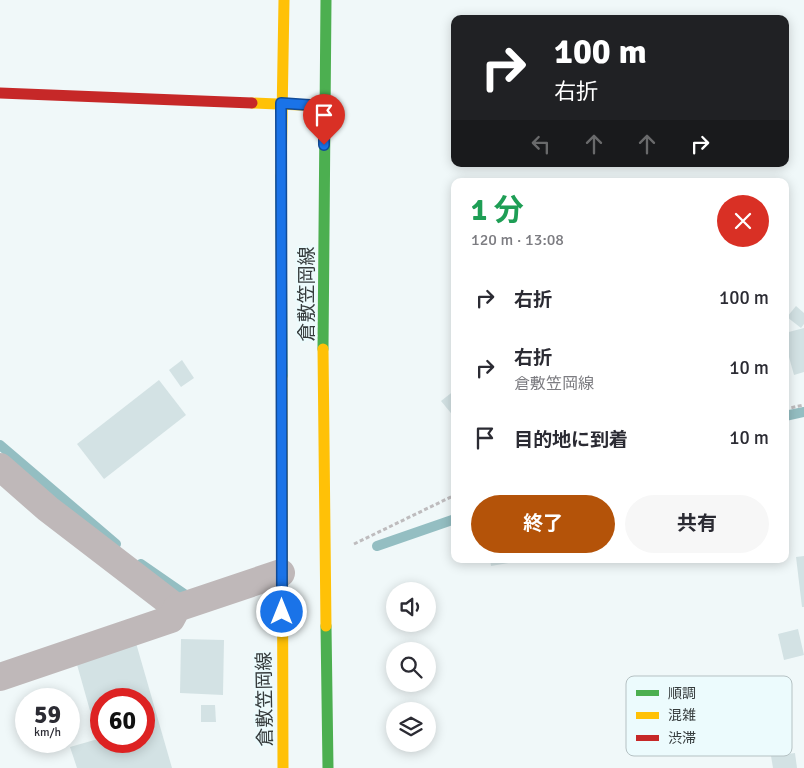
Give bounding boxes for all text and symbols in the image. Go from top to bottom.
text: 100 m [554,30,647,73]
icon: right [471,35,536,100]
text: 右折 [554,78,598,105]
pin [303,94,345,145]
icon: arrive [310,101,338,129]
icon: left [527,130,555,158]
icon: ahead [580,130,608,158]
icon: ahead [633,130,661,158]
icon: right [686,130,714,158]
text: 1 分 [471,192,524,229]
button: close [717,195,769,247]
text: 120 m · 13:08 [471,230,564,250]
street label: 倉敷笠岡線 [295,246,319,342]
icon: right [471,284,499,312]
text: 100 m [719,286,769,310]
text: 右折 [514,288,552,312]
text: 右折 [514,346,552,370]
icon: right [471,354,499,382]
text: 10 m [729,356,769,380]
text: 倉敷笠岡線 [514,374,594,394]
icon: arrive [471,424,499,452]
text: 10 m [729,426,769,450]
text: 目的地に到着 [514,428,628,452]
button: 終了 [471,495,615,553]
button: 共有 [625,495,769,553]
map controls [386,582,436,752]
button: sound [386,582,436,632]
position arrow [255,585,307,637]
button: search [386,642,436,692]
street label: 倉敷笠岡線 [252,651,278,747]
legend [626,676,792,756]
text: 順調 [668,685,696,702]
speed limit sign: 60 [90,688,155,753]
text: 59 [34,699,61,730]
button: layers [386,702,436,752]
text: 混雑 [668,707,696,724]
text: km/h [34,725,61,740]
text: 渋滞 [668,730,696,747]

